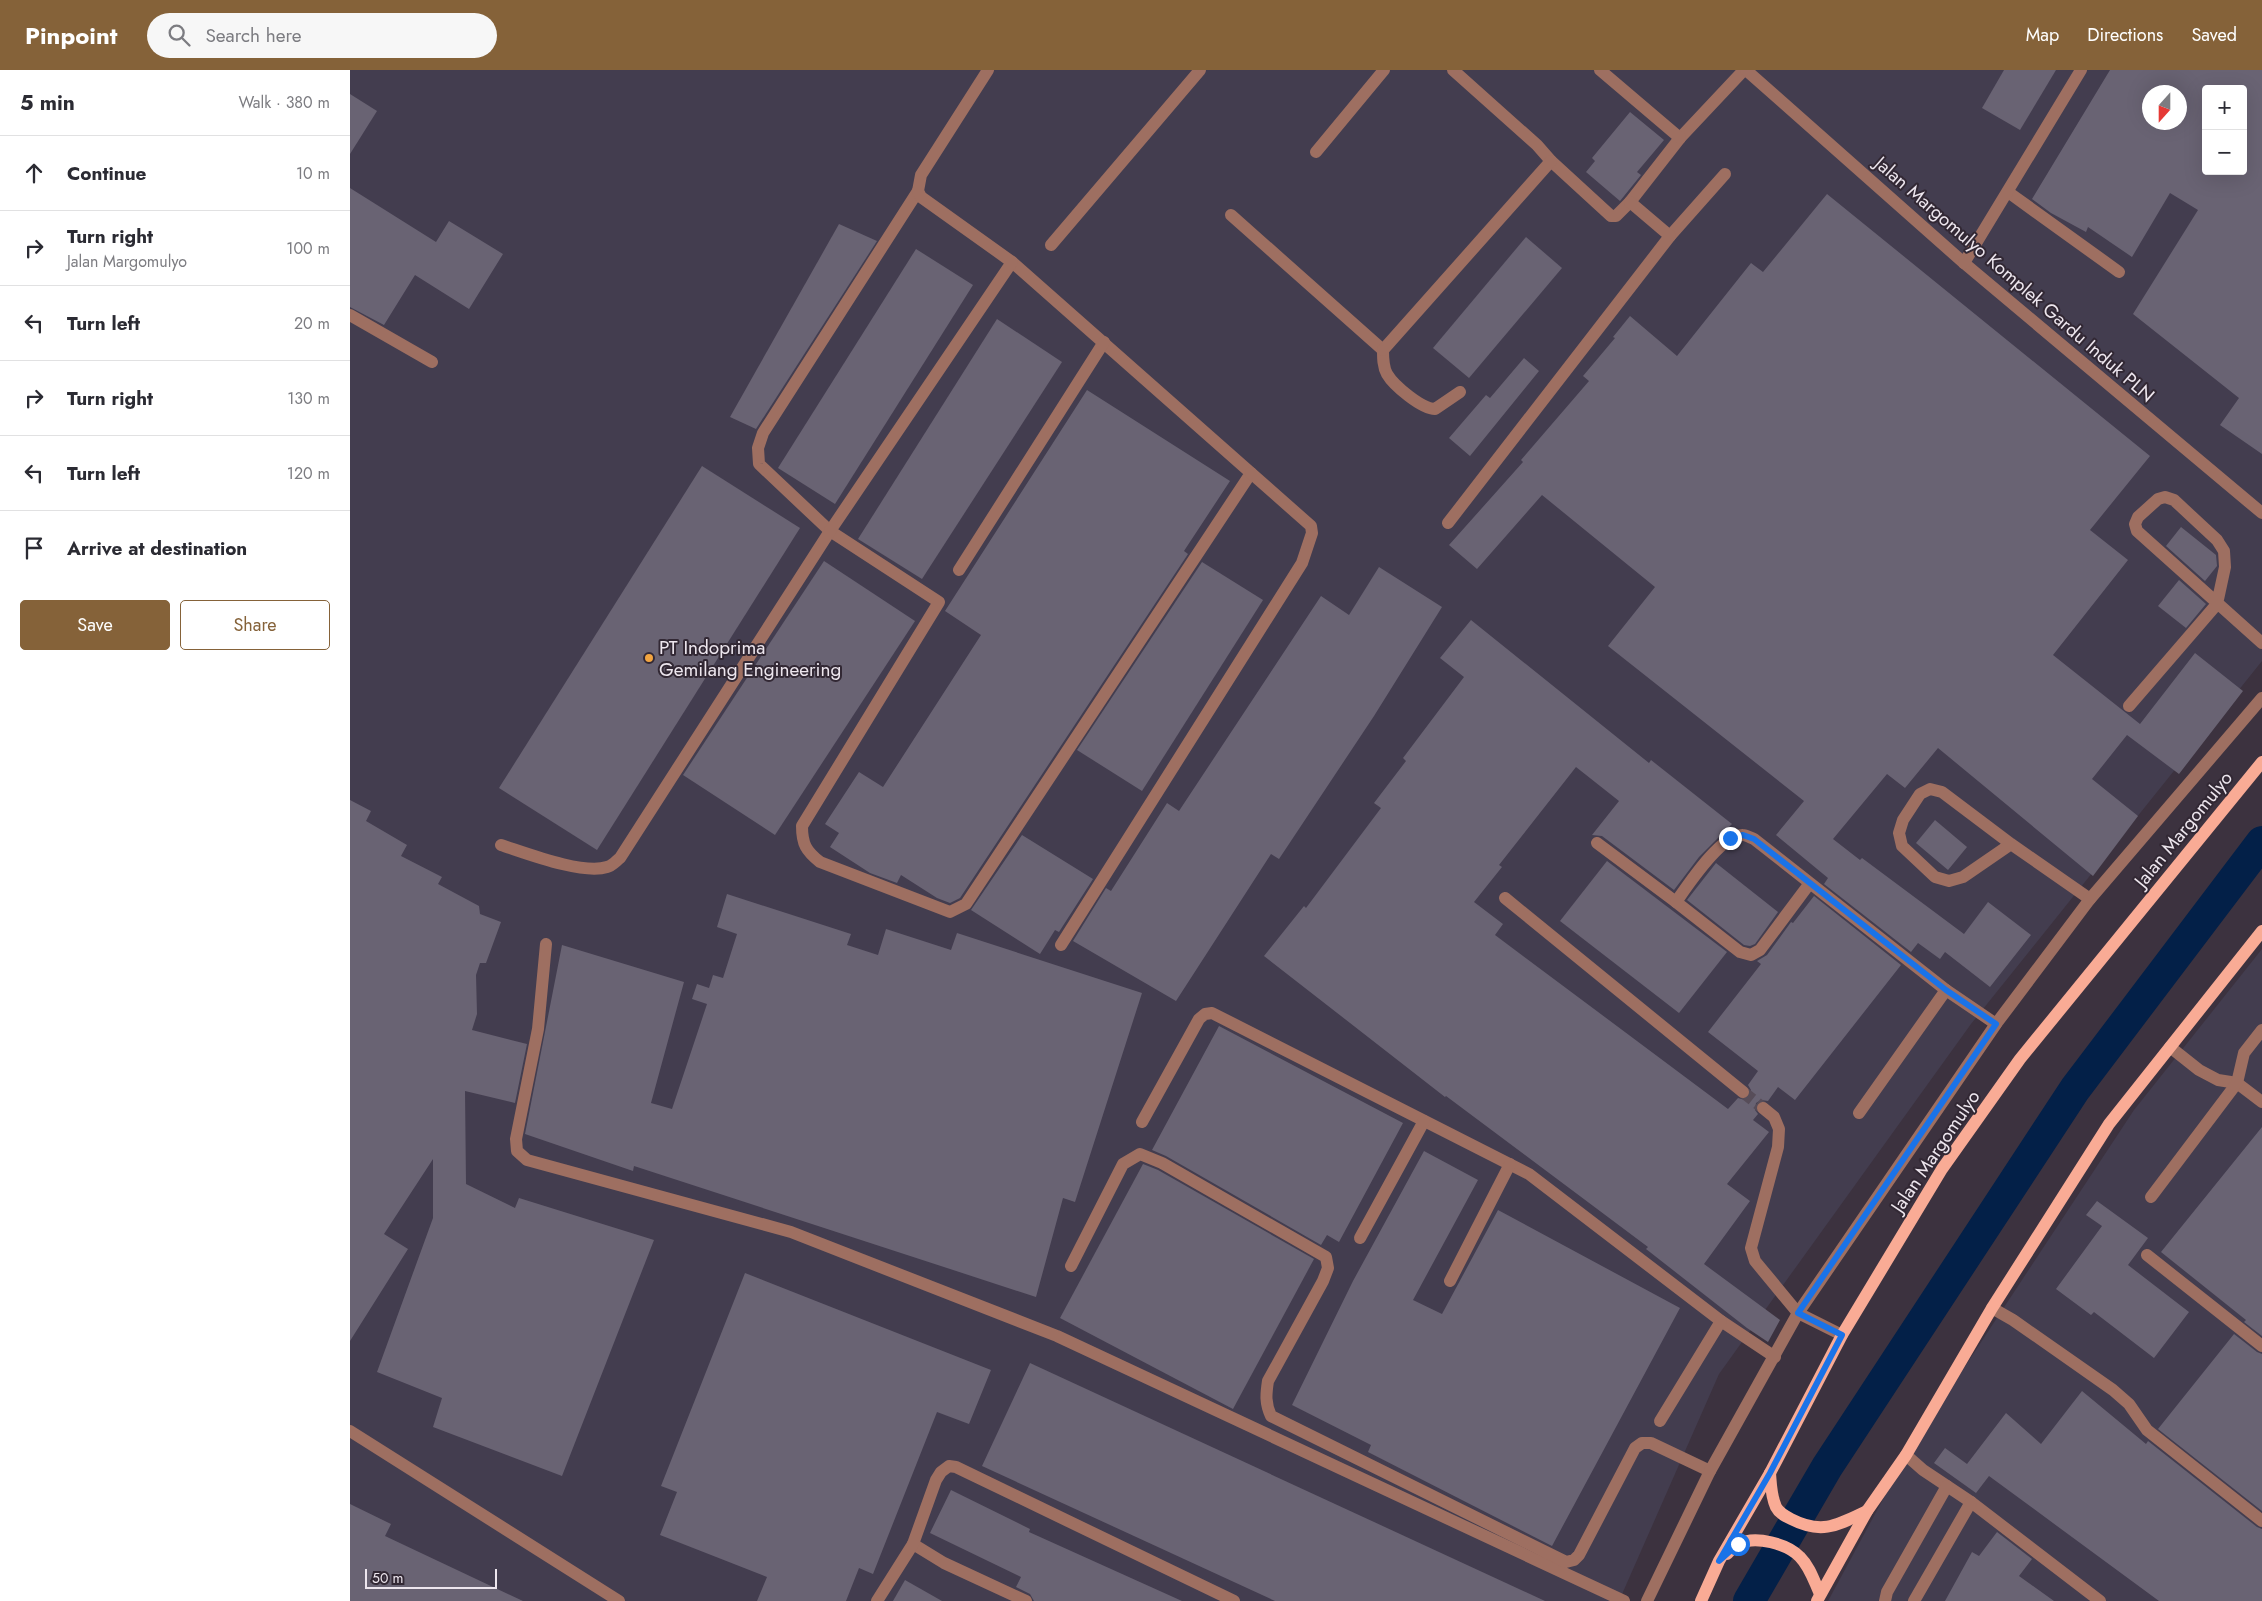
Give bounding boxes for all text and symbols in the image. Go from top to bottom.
search box [147,13,497,58]
text: Pinpoint [25,18,117,53]
icon: search [165,21,193,49]
text: Search here [205,22,302,49]
text: Map [2026,22,2059,48]
text: Directions [2087,22,2163,48]
text: Saved [2191,22,2237,48]
north arrow [2142,85,2187,130]
map controls [2202,85,2247,175]
button: + [2202,85,2247,130]
text: 5 min [20,88,75,118]
text: Walk · 380 m [239,91,330,114]
button: − [2202,130,2247,175]
street label: Jalan Margomulyo Komplek Gardu Induk PLN [1867,148,2160,409]
icon: ahead [20,159,48,187]
text: Continue [67,160,146,187]
text: 10 m [296,162,330,185]
text: Turn right [67,223,153,250]
icon: right [20,234,48,262]
text: 100 m [286,237,330,260]
text: Jalan Margomulyo [67,250,187,273]
icon: left [20,309,48,337]
text: Turn left [67,310,140,337]
text: 20 m [294,312,330,335]
icon: right [20,384,48,412]
text: Turn right [67,385,153,412]
text: 130 m [287,387,330,410]
icon: left [20,459,48,487]
text: Turn left [67,460,140,487]
text: 120 m [287,462,330,485]
icon: arrive [20,534,48,562]
text: Arrive at destination [67,535,247,562]
button: Save [20,600,170,650]
button: Share [180,600,330,650]
place label: PT Indoprima Gemilang Engineering [659,634,841,683]
marker: PT Indoprima Gemilang Engineering [643,652,655,664]
street label: Jalan Margomulyo [2126,765,2239,896]
route end [1719,827,1742,850]
street label: Jalan Margomulyo [1883,1085,1986,1220]
route start [1727,1533,1750,1556]
scale bar [365,1566,498,1589]
text: 50 m [372,1568,403,1588]

